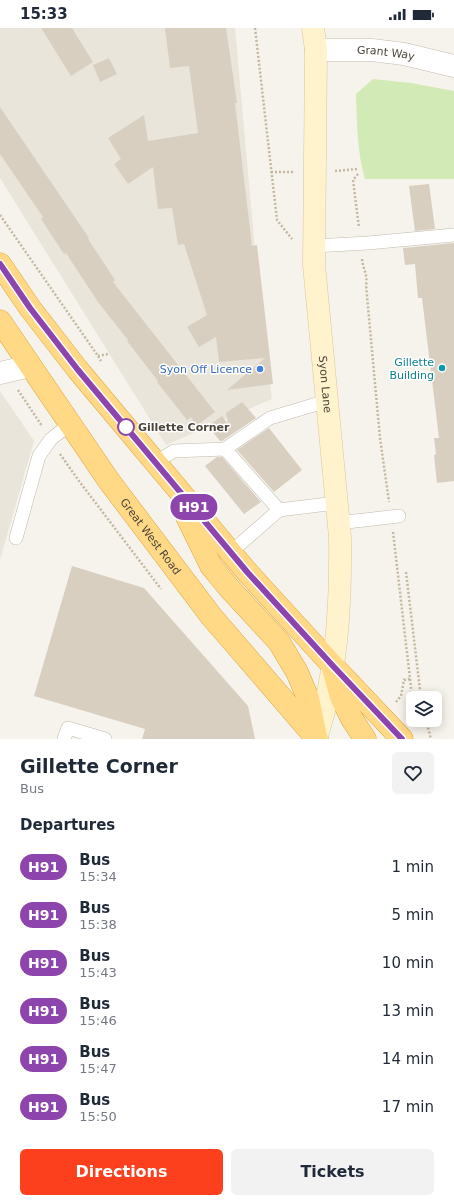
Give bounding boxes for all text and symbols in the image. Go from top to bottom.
text: 15:33 [20,5,68,23]
street label: Grant Way [357,44,416,63]
street label: Syon Lane [316,355,334,414]
place label: Gillette Building [389,356,434,382]
place label: Syon Off Licence [160,363,252,376]
marker: Gillette Building [437,363,447,373]
marker: Syon Off Licence [255,364,265,374]
marker: Gillette Corner [117,418,135,436]
place label: Gillette Corner [138,421,230,434]
line badge: H91 [171,494,217,520]
street label: Great West Road [117,496,183,577]
text: H91 [178,499,210,515]
map controls [406,691,442,727]
button: layers [406,691,442,727]
button: heart [392,752,434,794]
text: Gillette Corner [20,755,178,777]
text: Bus [20,781,44,796]
text: Departures [20,816,115,834]
text: Bus [79,851,110,869]
text: 1 min [391,858,434,876]
text: H91 [28,859,59,875]
text: 15:34 [79,869,117,884]
text: Bus [79,899,110,917]
text: 5 min [391,906,434,924]
text: H91 [28,907,59,923]
text: 15:38 [79,917,117,932]
text: Bus [79,947,110,965]
text: 10 min [382,954,434,972]
text: H91 [28,955,59,971]
text: 15:43 [79,965,117,980]
text: Bus [79,995,110,1013]
text: 13 min [382,1002,434,1020]
text: H91 [28,1003,59,1019]
text: 15:46 [79,1013,117,1028]
text: Bus [79,1043,110,1061]
text: 14 min [382,1050,434,1068]
text: H91 [28,1051,59,1067]
text: 15:47 [79,1061,117,1076]
text: Bus [79,1091,110,1109]
text: 17 min [382,1098,434,1116]
text: H91 [28,1099,59,1115]
text: 15:50 [79,1109,117,1124]
button: Directions [20,1149,223,1195]
button: Tickets [231,1149,434,1195]

